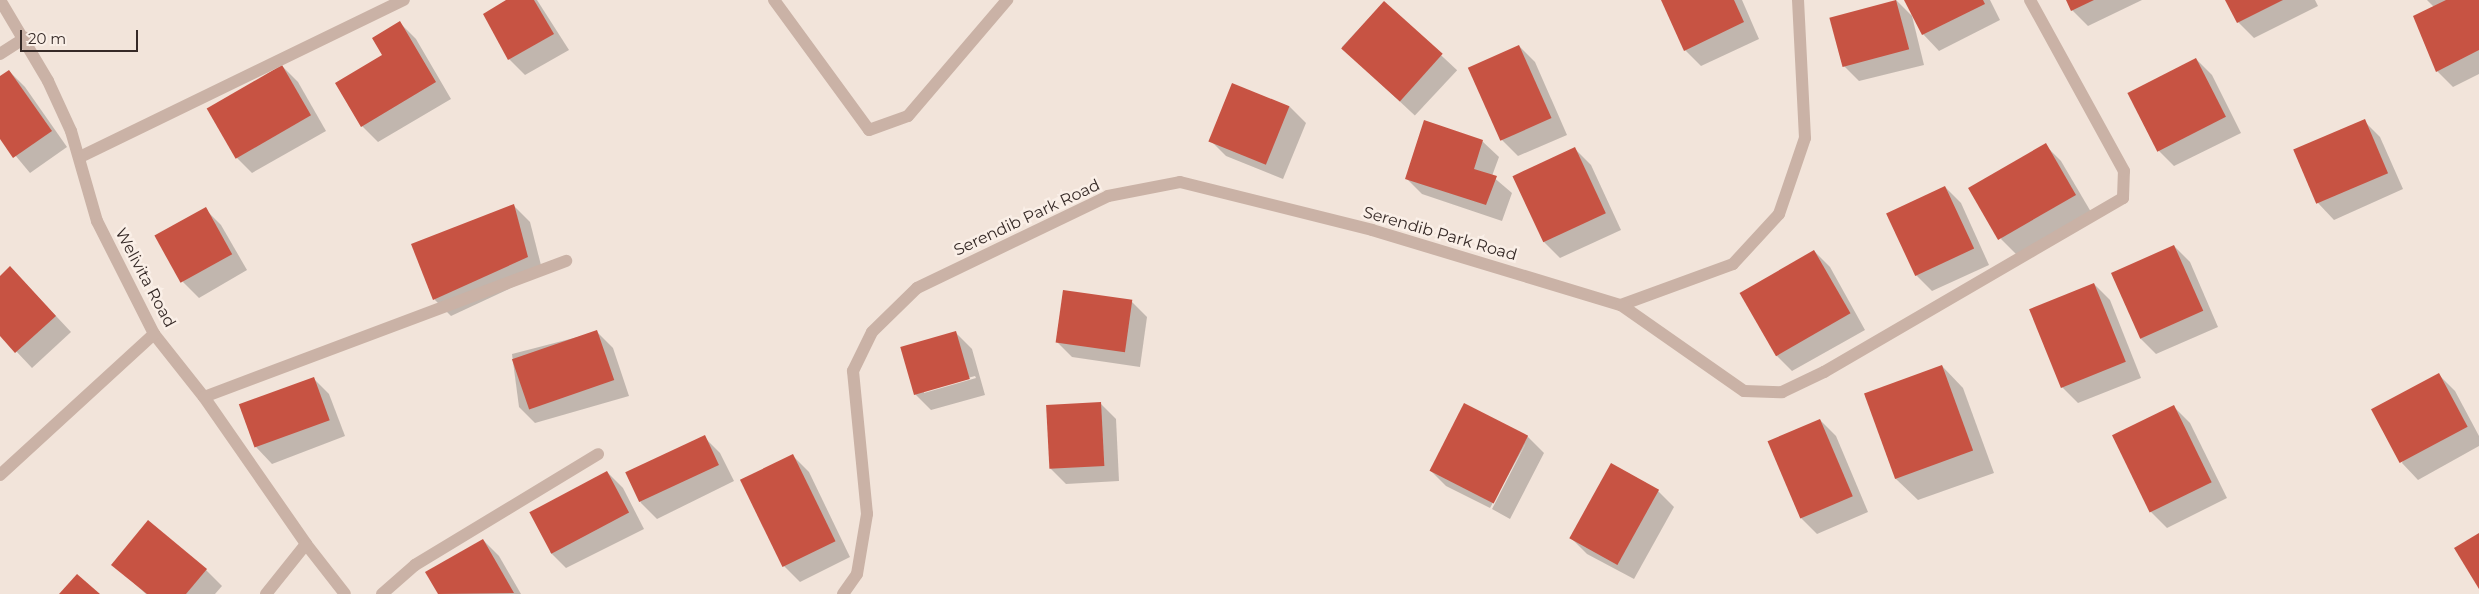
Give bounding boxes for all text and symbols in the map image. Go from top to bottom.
scale bar [22,20,140,52]
text: 20 m [28,29,66,48]
street label: Serendib Park Road [951,176,1103,260]
street label: Serendib Park Road [1361,203,1519,265]
street label: Welivita Road [111,225,179,331]

